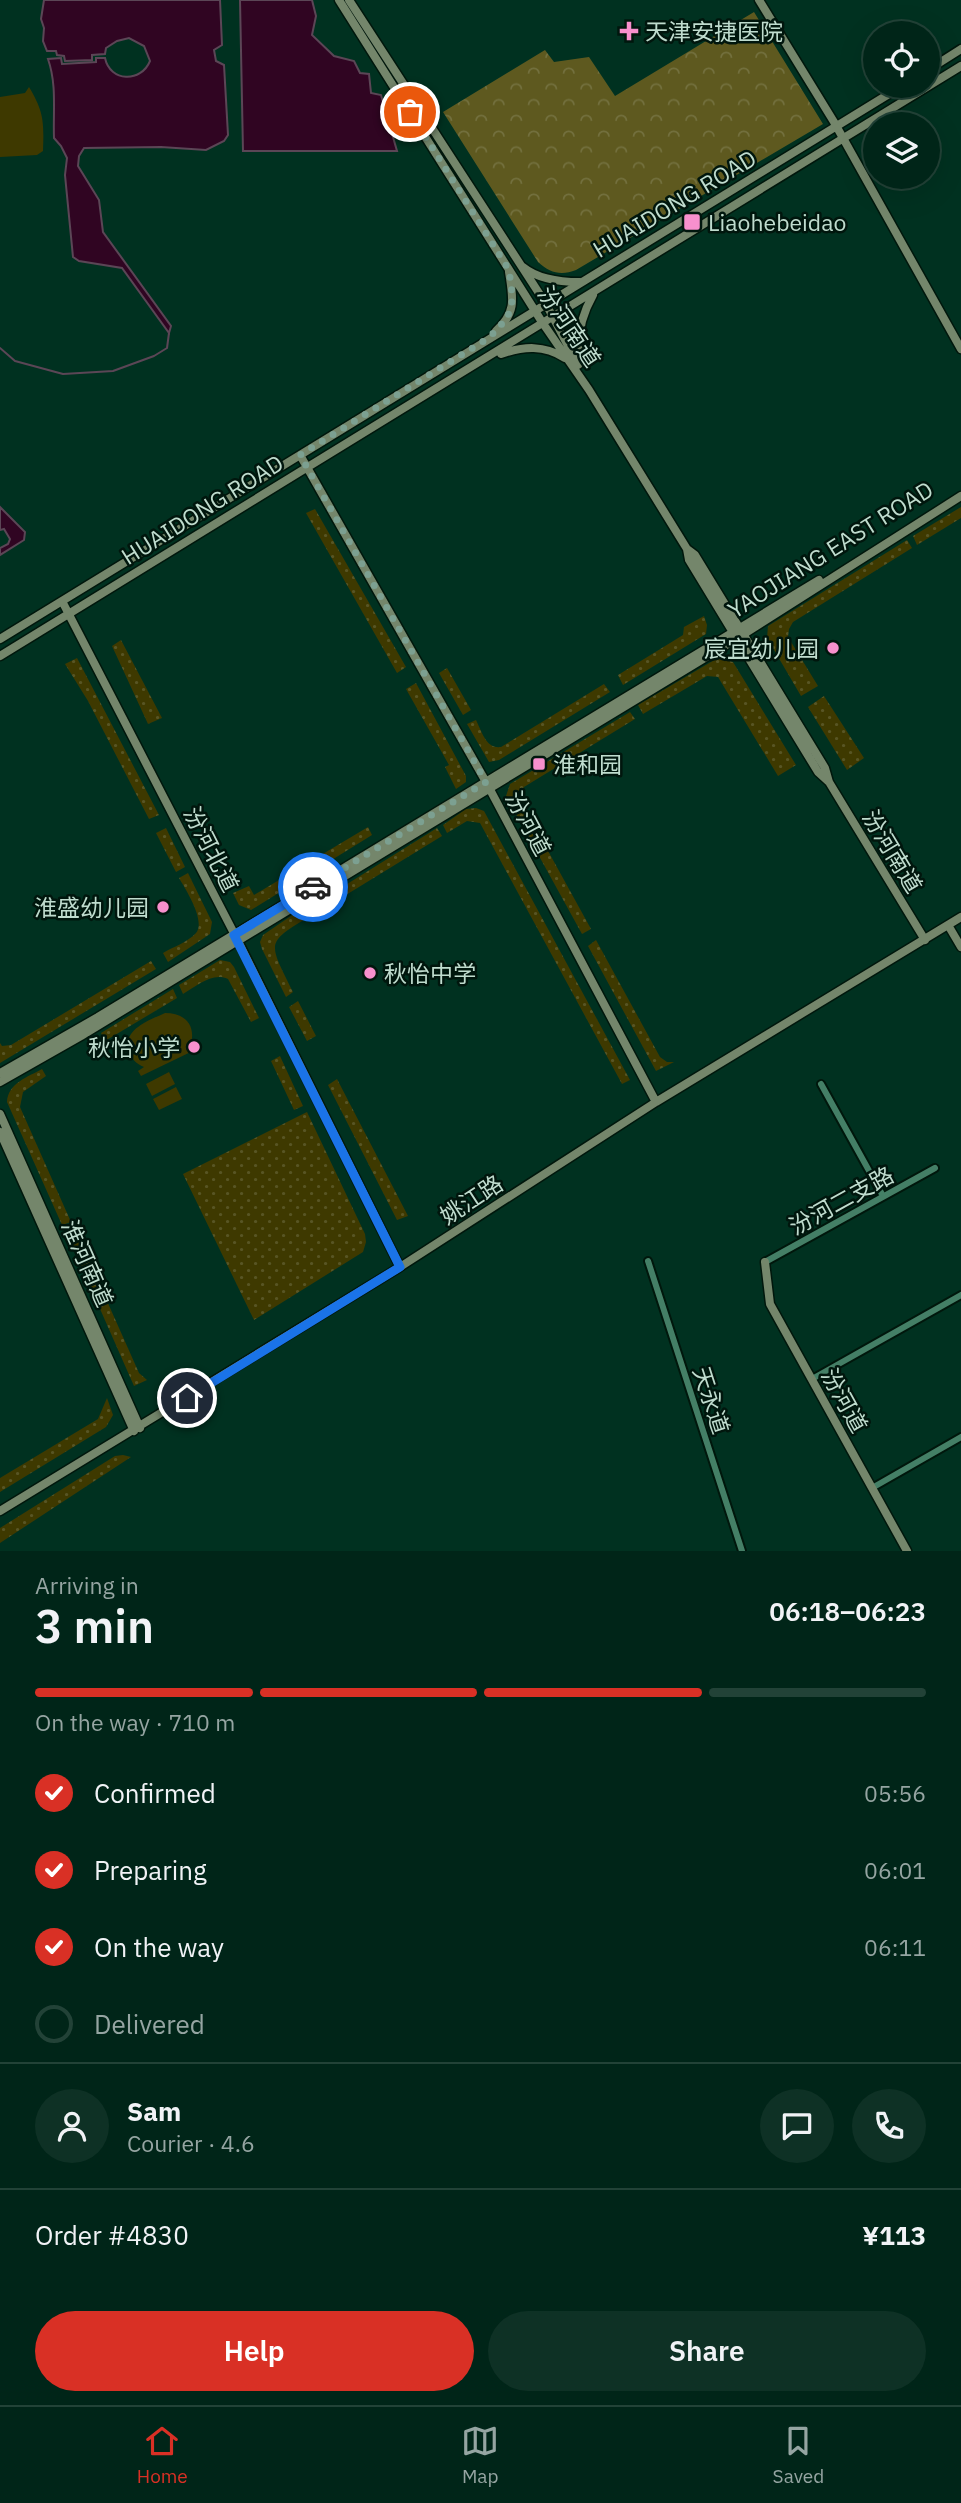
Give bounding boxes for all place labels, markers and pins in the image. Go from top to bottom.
place label: 天津安捷医院 [645,16,783,46]
marker: 天津安捷医院 [619,21,639,41]
pin [380,82,440,142]
place label: Liaohebeidao [708,207,846,237]
marker: Liaohebeidao [682,212,702,232]
place label: 宸宜幼儿园 [704,633,819,663]
marker: 宸宜幼儿园 [825,640,841,656]
place label: 淮和园 [553,749,622,779]
marker: 淮和园 [531,756,547,772]
place label: 淮盛幼儿园 [34,892,149,922]
marker: 淮盛幼儿园 [155,899,171,915]
place label: 秋怡中学 [384,958,476,988]
marker: 秋怡中学 [362,965,378,981]
place label: 秋怡小学 [88,1032,180,1062]
marker: 秋怡小学 [186,1039,202,1055]
pin [157,1368,217,1428]

